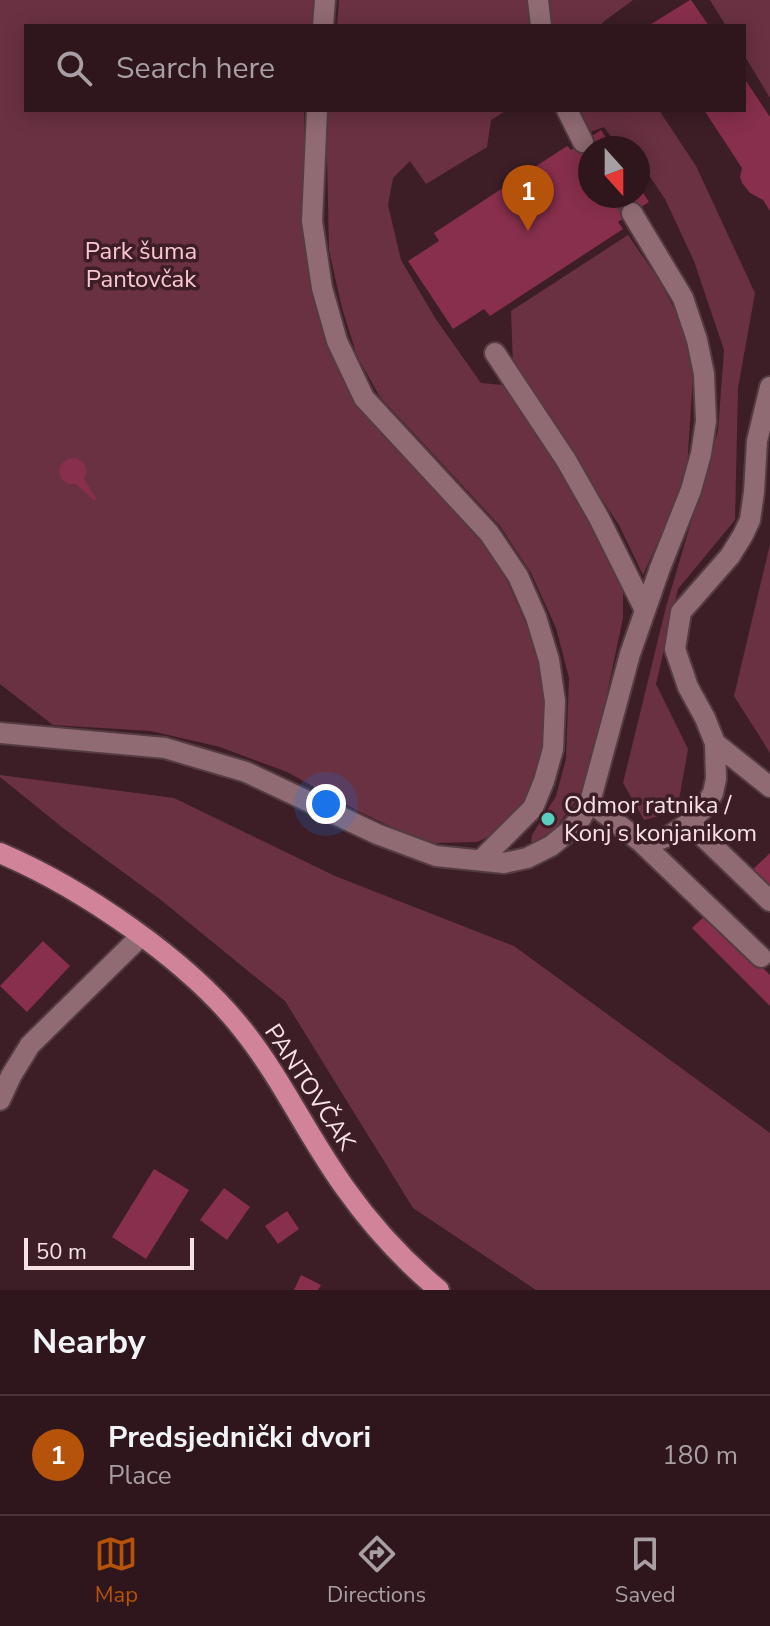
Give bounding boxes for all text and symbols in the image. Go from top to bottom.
search box [24,24,746,112]
icon: search [52,46,96,90]
text: Search here [116,48,275,89]
north arrow [578,136,650,208]
pin: 1 [502,165,554,231]
park label: Park šuma Pantovčak [85,235,197,295]
your location [306,784,346,824]
place label: Odmor ratnika / Konj s konjanikom [564,789,757,849]
marker: Odmor ratnika / Konj s konjanikom [539,810,557,828]
street label: PANTOVČAK [257,1018,363,1157]
scale bar [24,1234,194,1270]
text: 50 m [36,1237,87,1267]
text: Nearby [32,1319,146,1365]
text: Predsjednički dvori [108,1417,371,1458]
text: 1 [50,1438,66,1473]
text: 180 m [662,1438,738,1473]
text: Place [108,1458,172,1493]
tab: Map [94,1532,138,1610]
tab: Directions [327,1532,426,1610]
tab: Saved [615,1532,676,1610]

